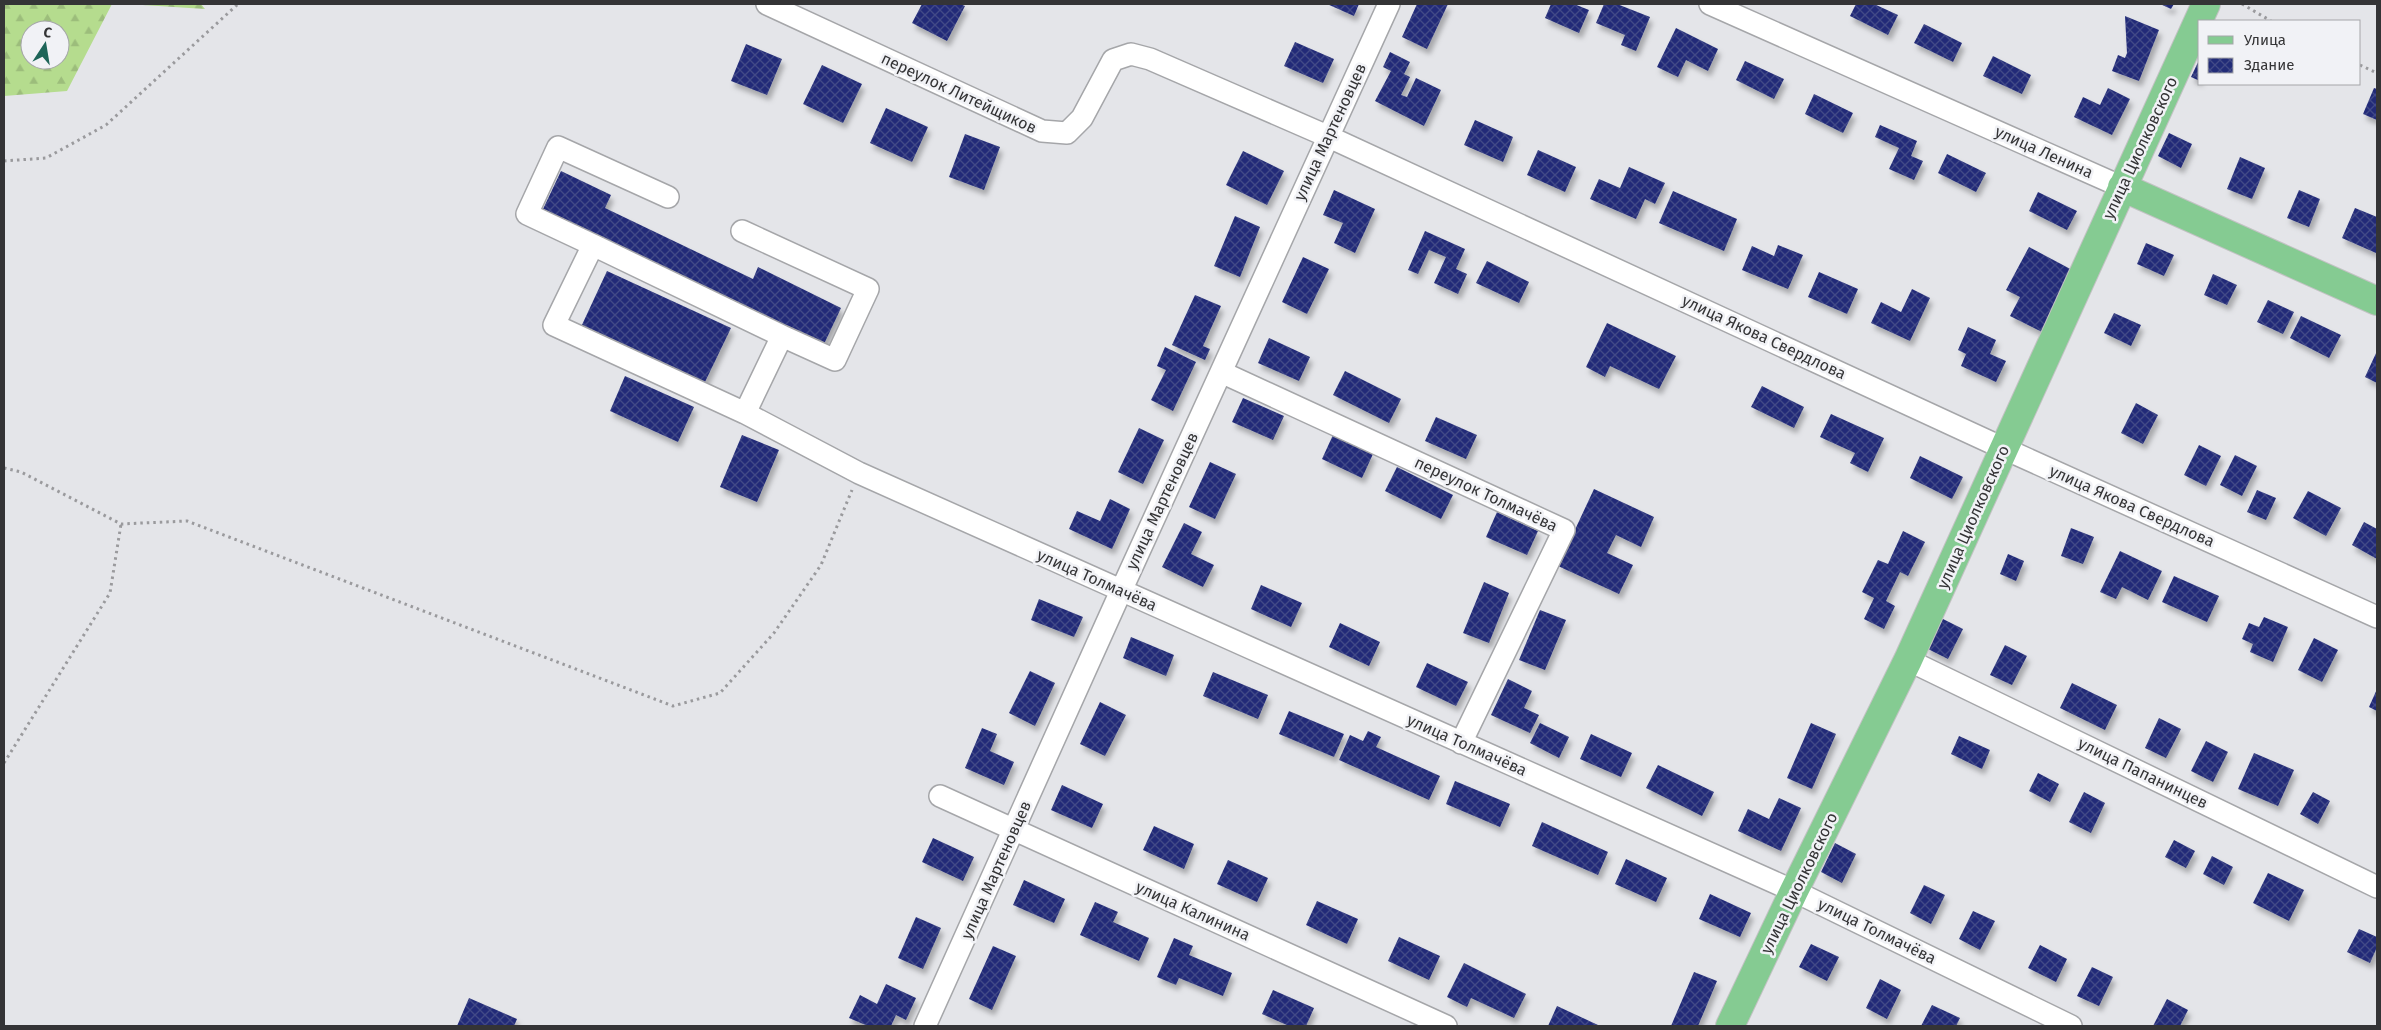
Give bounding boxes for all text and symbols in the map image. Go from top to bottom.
north arrow [20,20,70,70]
legend [2198,20,2361,85]
text: С [42,24,53,42]
text: Улица [2244,31,2286,49]
street label: переулок Литейщиков [878,49,1040,137]
text: Здание [2244,56,2294,74]
street label: улица Мартеновцев [1290,60,1370,204]
street label: улица Циолковского [2099,74,2181,222]
street label: улица Ленина [1992,122,2096,182]
street label: улица Якова Свердлова [1679,291,1849,383]
street label: улица Мартеновцев [1122,429,1202,573]
street label: улица Циолковского [1933,442,2013,592]
street label: переулок Толмачёва [1412,453,1560,535]
street label: улица Якова Свердлова [2047,461,2217,551]
street label: улица Толмачёва [1034,545,1160,615]
street label: улица Толмачёва [1404,710,1530,780]
street label: улица Папанинцев [2075,733,2211,813]
street label: улица Мартеновцев [957,798,1035,942]
street label: улица Циолковского [1757,809,1841,957]
street label: улица Калинина [1133,877,1253,945]
street label: улица Толмачёва [1815,894,1939,968]

